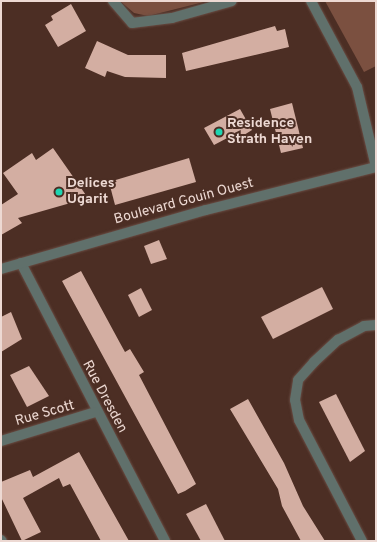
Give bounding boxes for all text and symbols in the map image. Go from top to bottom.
place label: Residence Strath Haven [227,116,312,148]
marker: Residence Strath Haven [214,127,224,137]
street label: Boulevard Gouin Ouest [112,175,256,229]
place label: Delices Ugarit [67,176,115,208]
marker: Delices Ugarit [54,187,64,197]
street label: Rue Dresden [78,358,130,436]
street label: Rue Scott [13,398,77,430]

